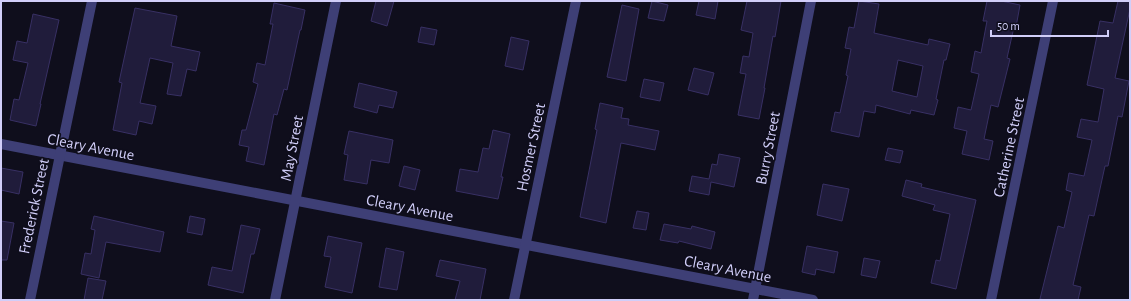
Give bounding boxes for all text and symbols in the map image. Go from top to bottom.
scale bar [991,12,1108,38]
text: 50 m [997,20,1020,32]
street label: Catherine Street [991,96,1027,199]
street label: Hosmer Street [514,101,548,193]
street label: Burry Street [753,110,784,186]
street label: May Street [278,114,307,183]
street label: Cleary Avenue [46,131,136,164]
street label: Frederick Street [16,157,52,255]
street label: Cleary Avenue [365,192,455,225]
street label: Cleary Avenue [683,253,773,286]

